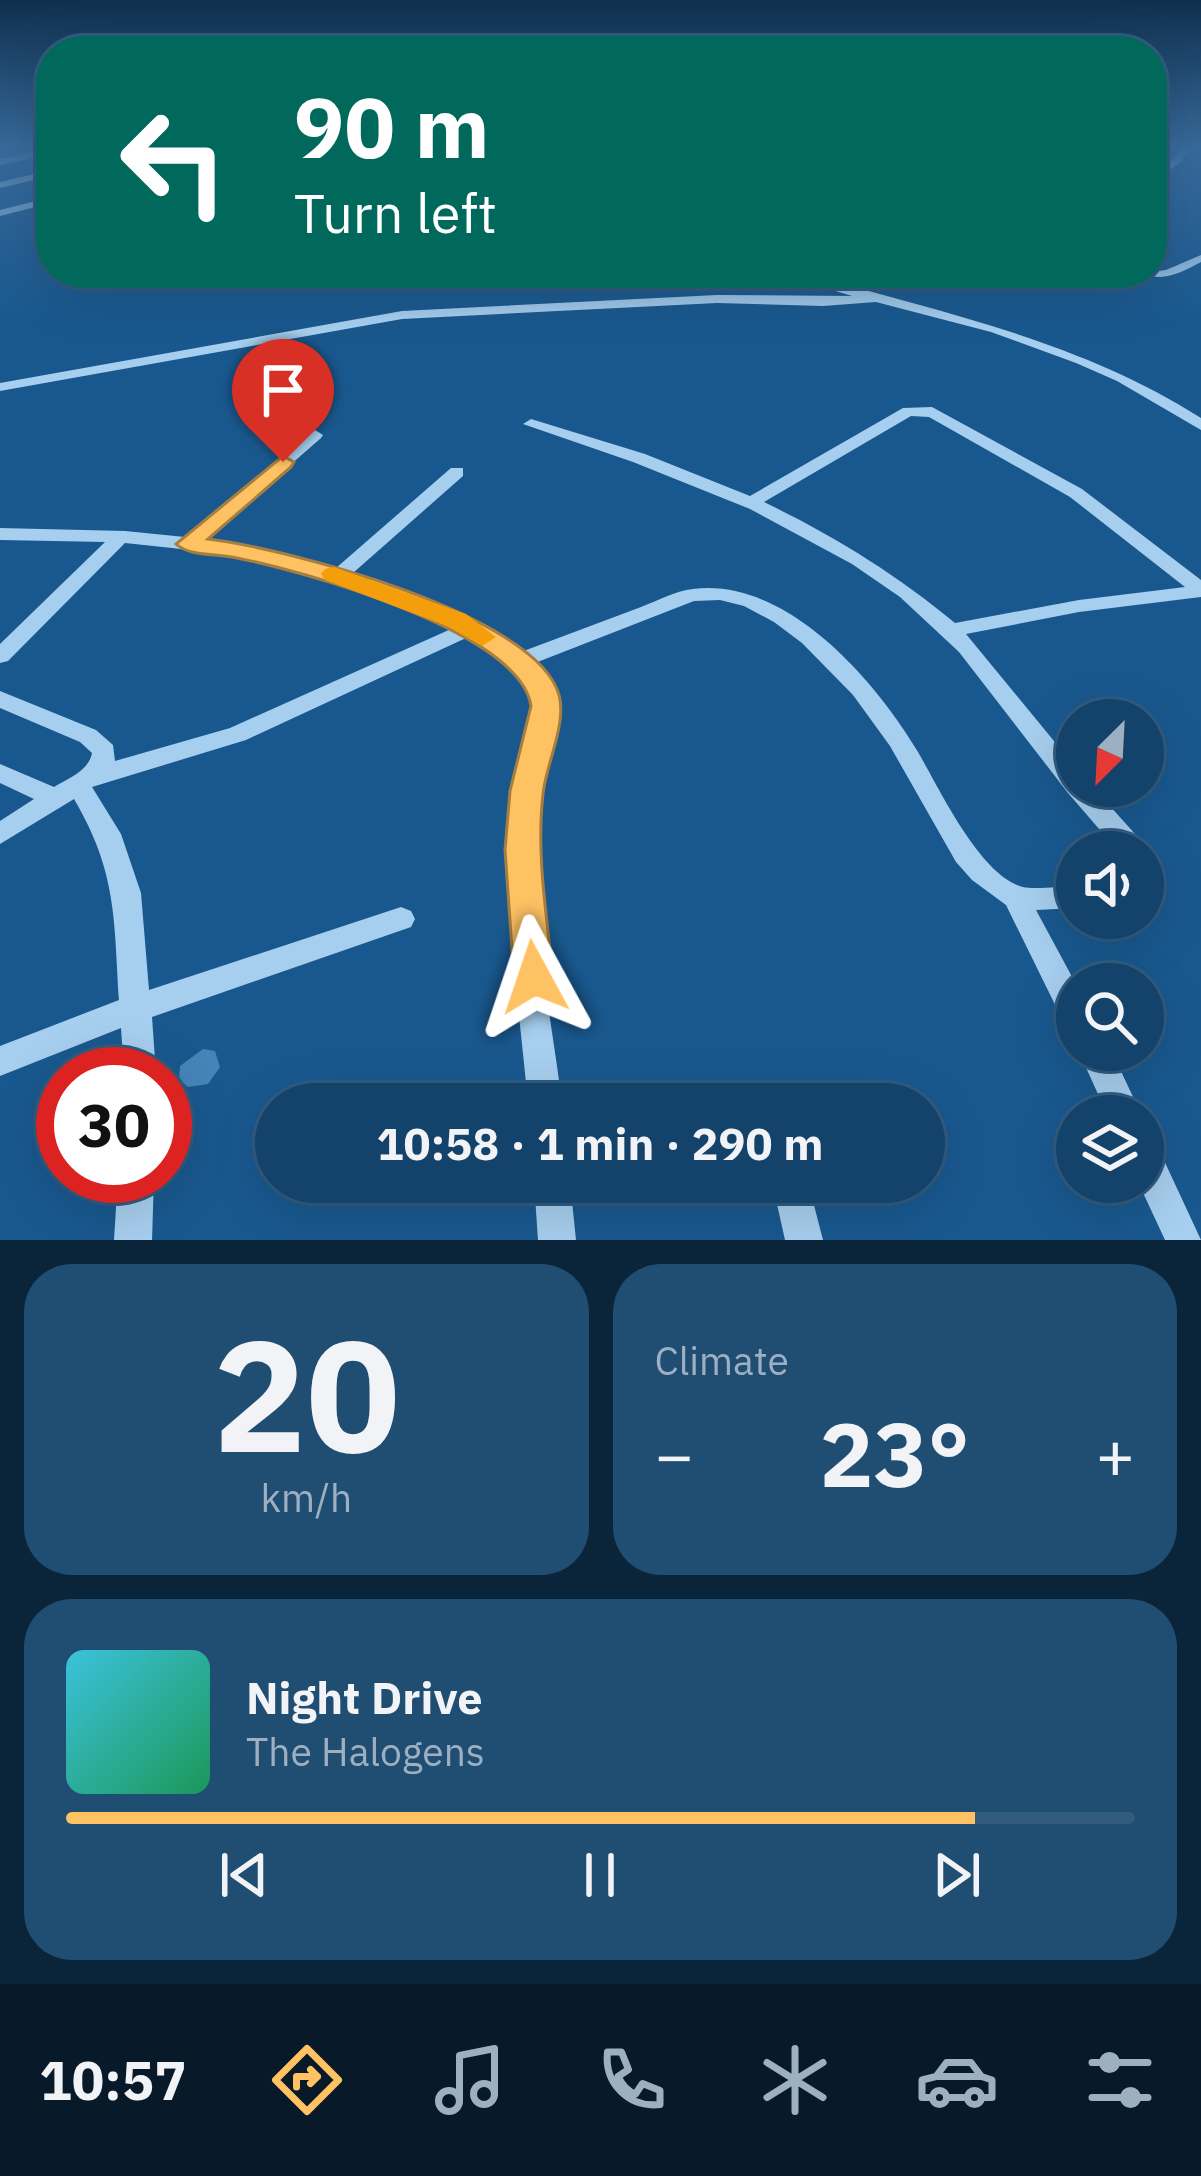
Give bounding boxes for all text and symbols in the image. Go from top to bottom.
text: 90 m [294,72,490,181]
icon: left [96,84,252,240]
text: Turn left [294,178,497,248]
pin [232,339,334,462]
icon: arrive [250,357,316,423]
north arrow [1056,699,1164,807]
map controls [1056,699,1164,1203]
button: sound [1056,831,1164,939]
position arrow [471,914,597,1040]
button: search [1056,963,1164,1071]
speed limit sign: 30 [36,1047,192,1203]
button: layers [1056,1095,1164,1203]
text: 10:58 · 1 min · 290 m [377,1114,823,1172]
text: 20 [213,1292,400,1495]
text: Climate [655,1335,789,1386]
text: 23° [820,1395,970,1512]
text: − [655,1411,694,1497]
text: + [1095,1411,1135,1497]
text: km/h [260,1472,352,1523]
text: Night Drive [246,1668,483,1726]
text: The Halogens [246,1726,485,1777]
icon: previous [211,1842,277,1908]
icon: pause [567,1842,633,1908]
icon: next [924,1842,990,1908]
icon: directions [265,2038,349,2122]
icon: music [428,2038,512,2122]
icon: phone [590,2038,674,2122]
icon: climate [753,2038,837,2122]
icon: car [915,2038,999,2122]
icon: filters [1078,2038,1162,2122]
text: 10:57 [39,2045,187,2115]

